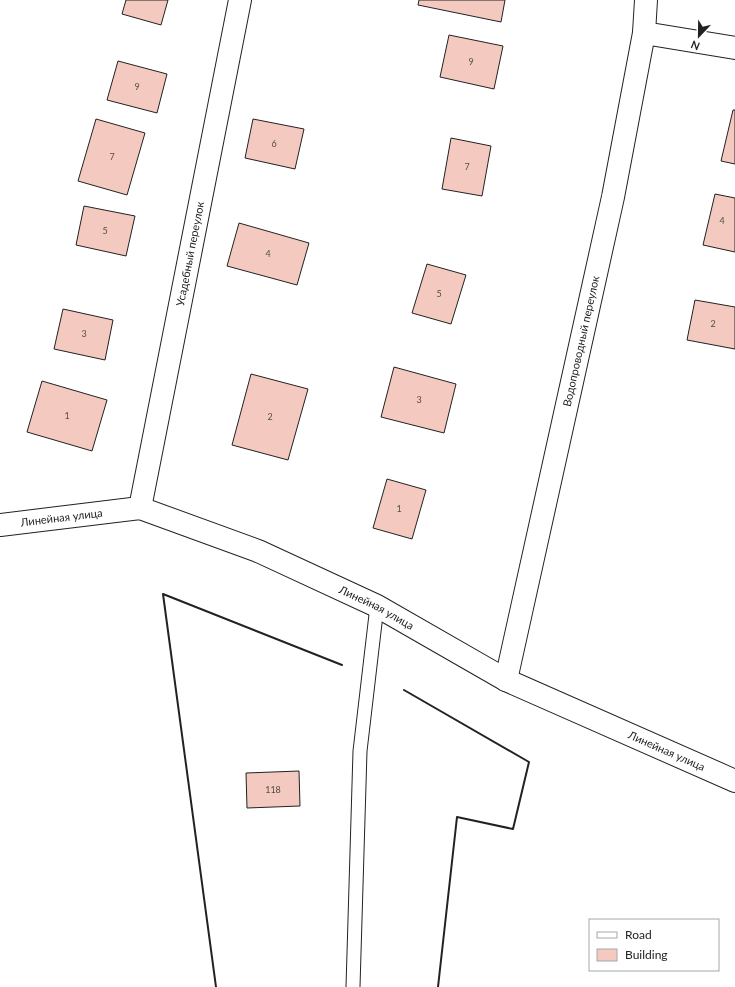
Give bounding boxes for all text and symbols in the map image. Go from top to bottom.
north arrow [679,16,719,56]
text: N [689,38,701,53]
house number: 9 [468,56,474,67]
house number: 9 [134,81,140,92]
house number: 6 [271,138,277,149]
house number: 7 [109,151,115,162]
house number: 7 [464,161,470,172]
street label: Усадебный переулок [173,200,206,307]
house number: 4 [719,215,725,226]
house number: 5 [102,225,108,236]
house number: 4 [265,248,271,259]
street label: Водопроводный переулок [560,274,601,408]
house number: 5 [436,288,442,299]
house number: 2 [710,318,716,329]
house number: 3 [81,328,87,339]
house number: 3 [416,394,422,405]
house number: 1 [64,410,70,421]
house number: 2 [267,411,273,422]
house number: 1 [396,503,402,514]
street label: Линейная улица [19,506,103,529]
street label: Линейная улица [336,582,417,632]
street label: Линейная улица [626,727,707,773]
house number: 118 [265,784,281,795]
legend [589,919,719,971]
text: Road [625,927,652,942]
text: Building [625,947,668,962]

